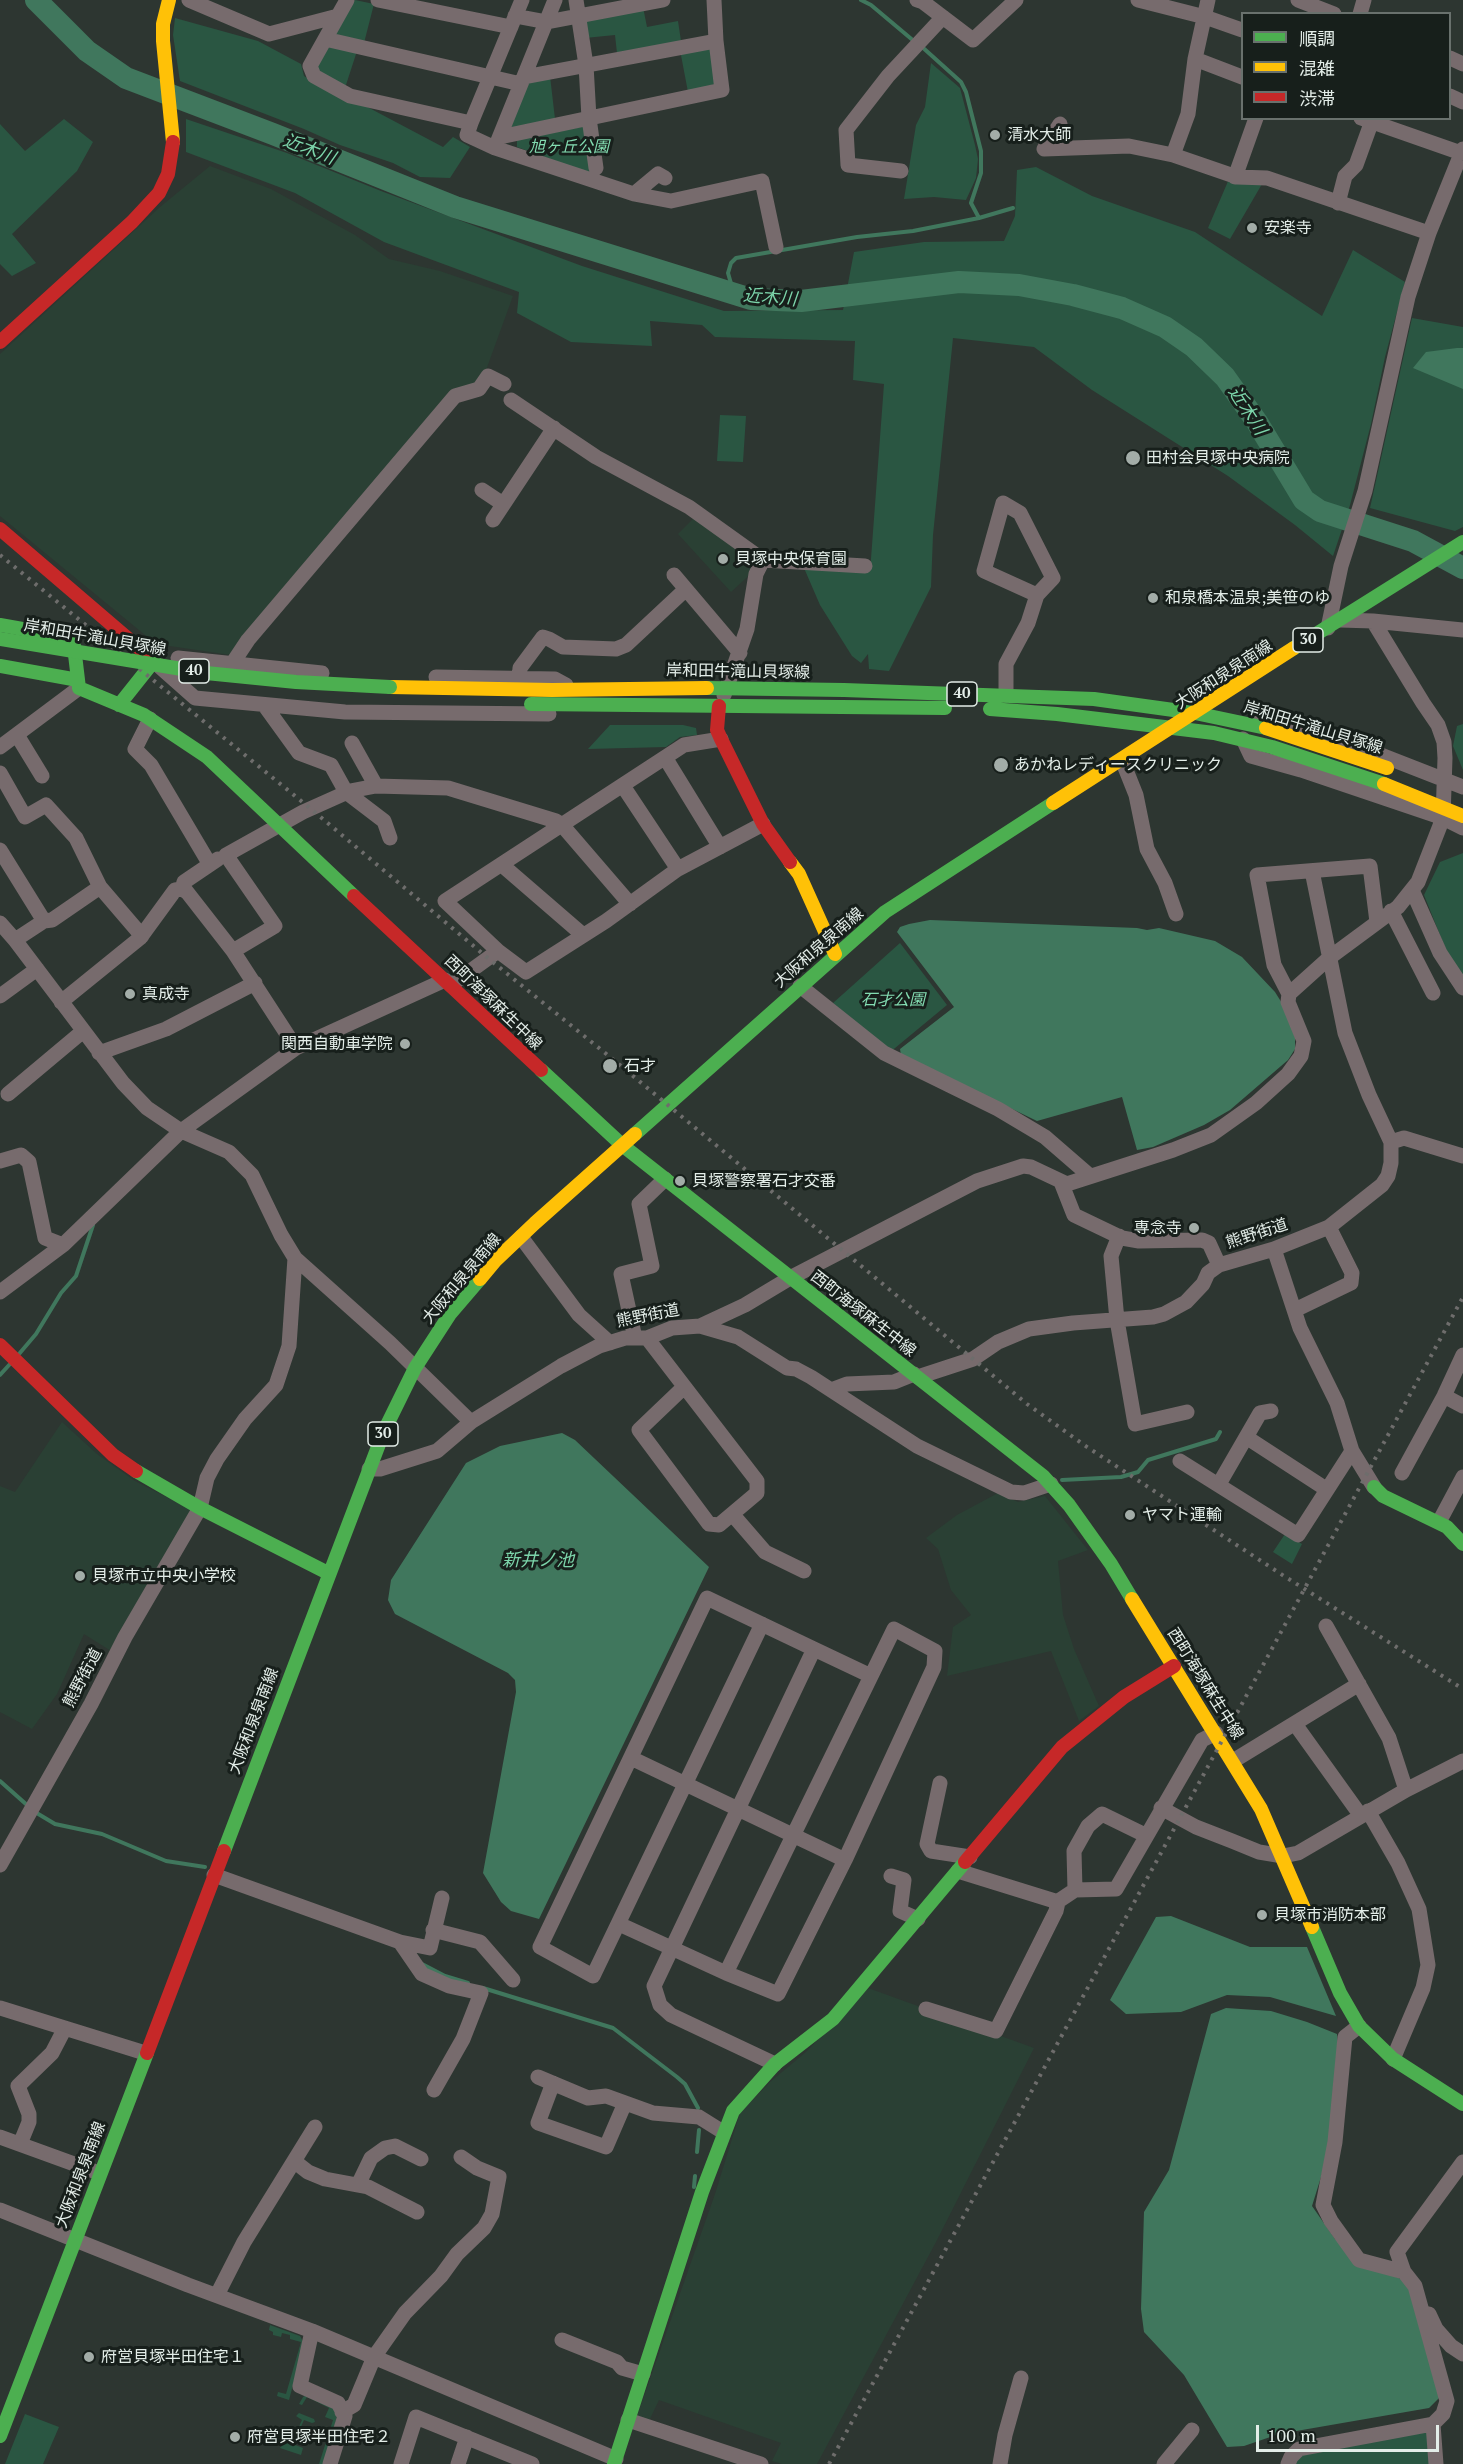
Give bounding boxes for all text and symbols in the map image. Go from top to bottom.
legend [1241,12,1451,120]
text: 順調 [1299,26,1335,50]
text: 混雑 [1299,56,1335,80]
text: 渋滞 [1299,86,1335,110]
place label: 清水大師 [1007,125,1071,145]
marker: 清水大師 [988,128,1002,142]
water label: 近木川 [280,130,338,170]
park label: 旭ヶ丘公園 [529,137,609,157]
place label: 安楽寺 [1264,218,1312,238]
marker: 安楽寺 [1245,221,1259,235]
water label: 近木川 [742,285,798,311]
water label: 近木川 [1223,382,1271,440]
place label: 田村会貝塚中央病院 [1146,448,1290,468]
marker: 田村会貝塚中央病院 [1124,449,1142,467]
place label: 貝塚中央保育園 [735,549,847,569]
marker: 貝塚中央保育園 [716,552,730,566]
place label: 和泉橋本温泉;美笹のゆ [1165,588,1330,608]
marker: 和泉橋本温泉;美笹のゆ [1146,591,1160,605]
street label: 岸和田牛滝山貝塚線 [22,616,168,660]
road number: 30 [1293,628,1323,652]
street label: 大阪和泉泉南線 [1172,636,1276,714]
road number: 40 [179,659,209,683]
street label: 岸和田牛滝山貝塚線 [666,661,810,683]
road number: 40 [947,682,977,706]
street label: 岸和田牛滝山貝塚線 [1241,698,1385,758]
place label: あかねレディースクリニック [1014,755,1222,775]
marker: あかねレディースクリニック [992,756,1010,774]
street label: 大阪和泉泉南線 [770,904,868,992]
street label: 西町海塚麻生中線 [440,952,546,1054]
place label: 真成寺 [142,984,190,1004]
marker: 真成寺 [123,987,137,1001]
park label: 石才公園 [861,990,925,1010]
place label: 関西自動車学院 [281,1034,393,1054]
marker: 関西自動車学院 [398,1037,412,1051]
place label: 石才 [624,1056,656,1076]
marker: 石才 [601,1057,619,1075]
place label: 貝塚警察署石才交番 [692,1171,836,1191]
marker: 貝塚警察署石才交番 [673,1174,687,1188]
street label: 熊野街道 [1224,1215,1290,1253]
place label: 専念寺 [1134,1218,1182,1238]
marker: 専念寺 [1187,1221,1201,1235]
street label: 大阪和泉泉南線 [419,1230,505,1328]
street label: 西町海塚麻生中線 [807,1267,919,1361]
street label: 熊野街道 [615,1300,681,1332]
road number: 30 [368,1422,398,1446]
place label: ヤマト運輸 [1142,1505,1222,1525]
marker: ヤマト運輸 [1123,1508,1137,1522]
water label: 新井ノ池 [502,1550,574,1572]
place label: 貝塚市立中央小学校 [92,1566,236,1586]
marker: 貝塚市立中央小学校 [73,1569,87,1583]
street label: 西町海塚麻生中線 [1163,1625,1247,1743]
street label: 熊野街道 [60,1645,106,1711]
street label: 大阪和泉泉南線 [225,1665,283,1777]
place label: 貝塚市消防本部 [1274,1905,1386,1925]
marker: 貝塚市消防本部 [1255,1908,1269,1922]
street label: 大阪和泉泉南線 [52,2119,110,2231]
place label: 府営貝塚半田住宅１ [101,2347,245,2367]
marker: 府営貝塚半田住宅１ [82,2350,96,2364]
scale bar [1259,2413,1442,2451]
text: 100 m [1267,2423,1316,2447]
place label: 府営貝塚半田住宅２ [247,2427,391,2447]
marker: 府営貝塚半田住宅２ [228,2430,242,2444]

